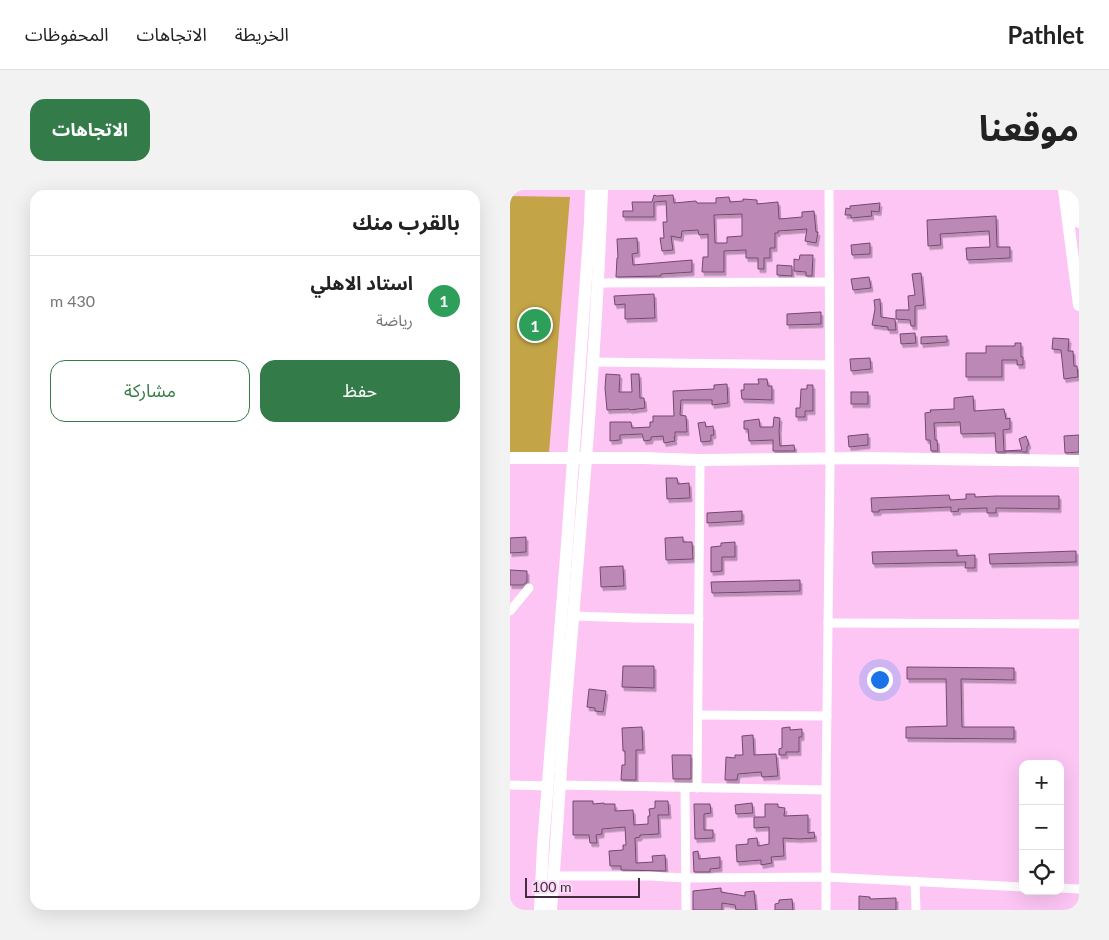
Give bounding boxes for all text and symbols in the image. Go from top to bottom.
text: Pathlet [1007,20,1084,49]
text: المحفوظات [25,23,109,45]
text: الاتجاهات [137,23,207,45]
text: الخريطة [235,23,289,45]
button: الاتجاهات [30,99,150,161]
text: موقعنا [979,106,1079,148]
text: بالقرب منك [353,209,460,234]
text: استاد الاهلي [310,271,413,294]
text: 430 m [50,291,95,310]
text: 1 [439,291,449,310]
pin: 1 [519,306,551,344]
text: رياضة [376,310,413,329]
button: مشاركة [50,360,250,422]
button: حفظ [260,360,460,422]
your location [867,667,893,693]
map controls [1019,760,1064,895]
button: + [1019,760,1064,805]
button: − [1019,805,1064,850]
button: locate [1019,850,1064,895]
scale bar [525,875,640,898]
text: 100 m [532,878,571,895]

